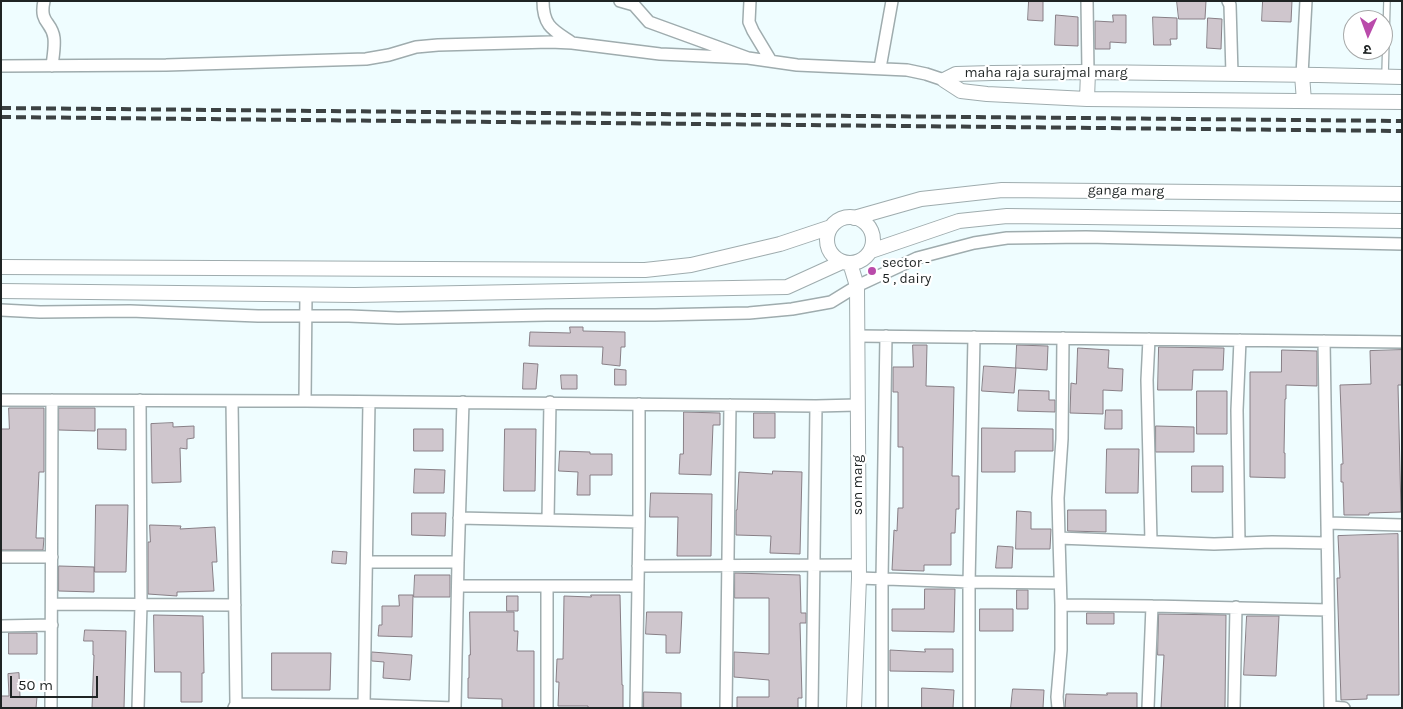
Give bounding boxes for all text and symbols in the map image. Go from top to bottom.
north arrow [1343,10,1393,60]
text: उ [1363,41,1372,58]
street label: maha raja surajmal marg [964,65,1128,81]
street label: ganga marg [1088,182,1164,200]
place label: sector - 5 , dairy [882,255,931,288]
marker: sector - 5 , dairy [866,265,878,277]
street label: son marg [850,455,866,515]
scale bar [12,666,100,698]
text: 50 m [18,676,53,694]

